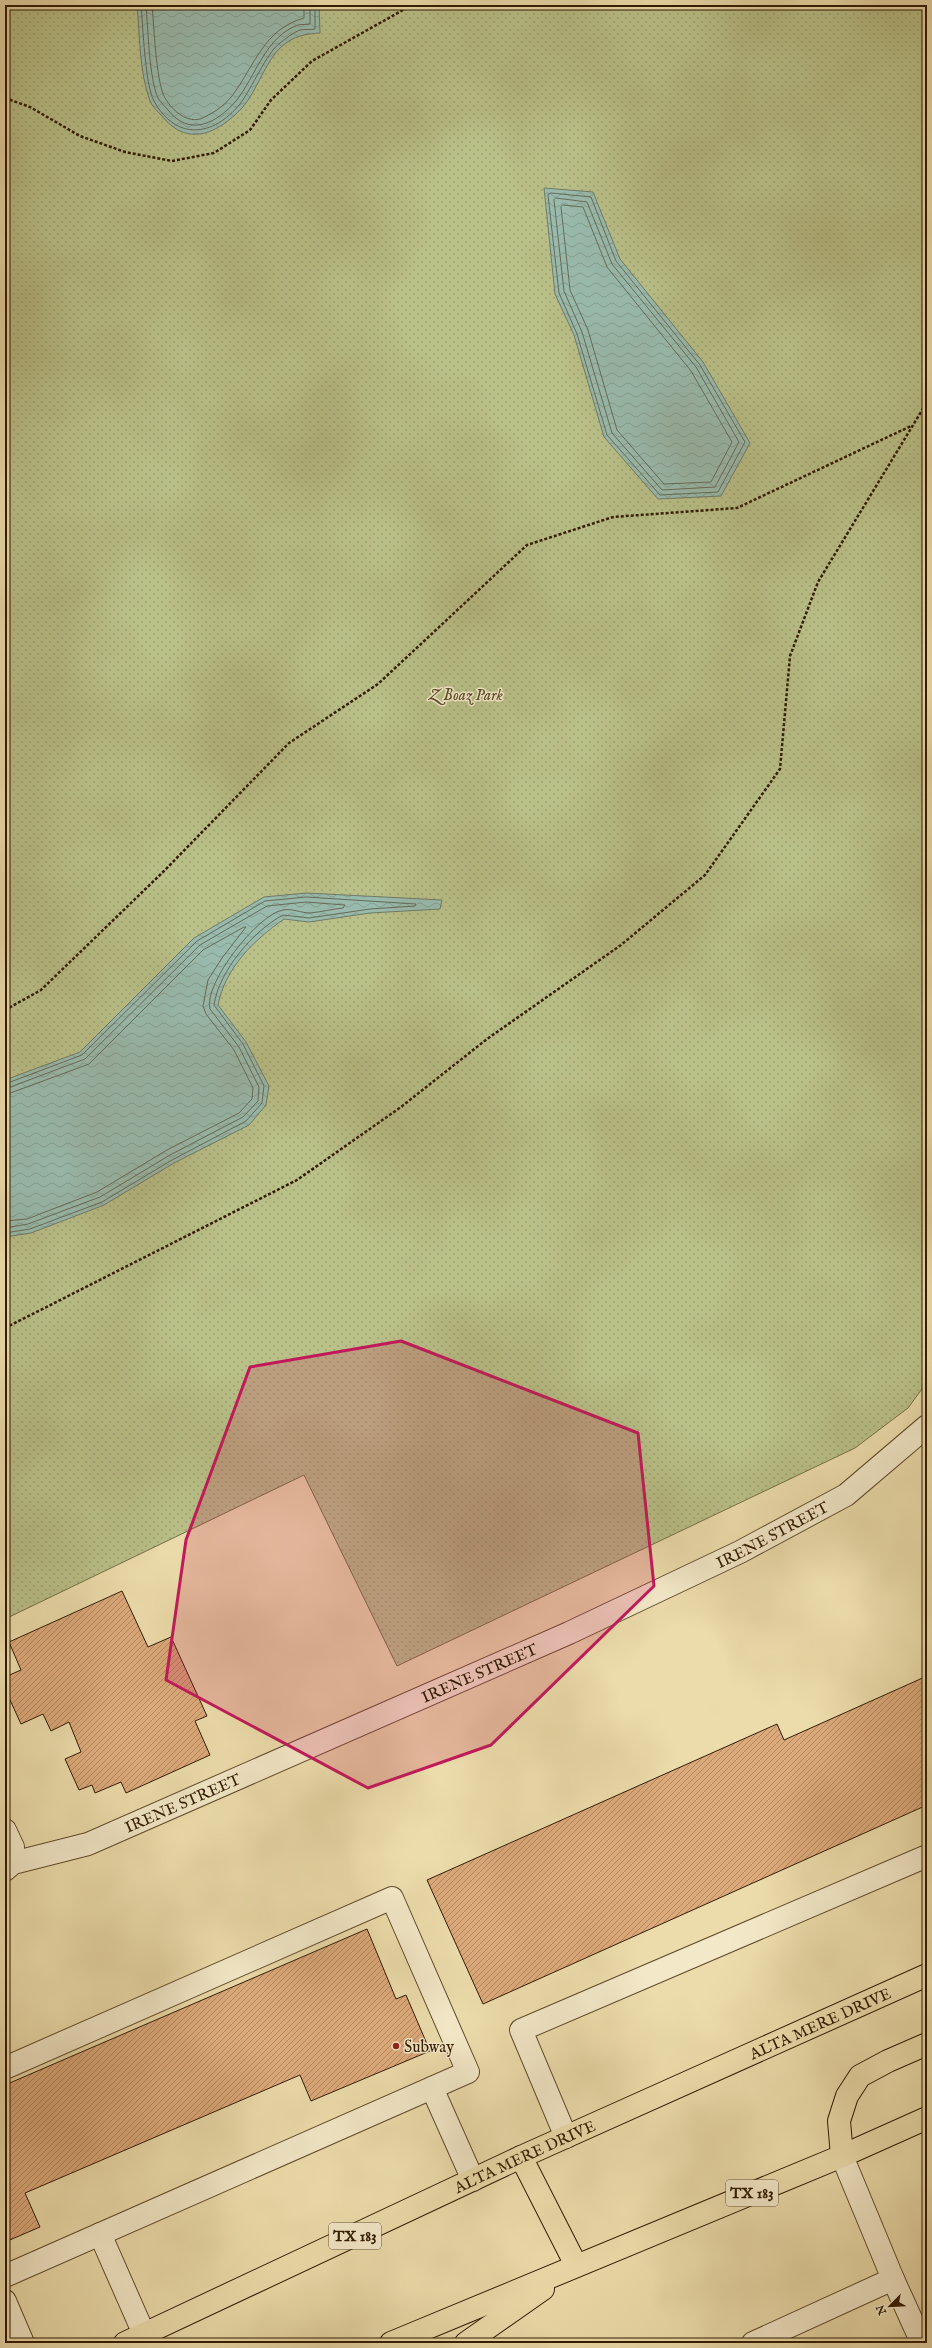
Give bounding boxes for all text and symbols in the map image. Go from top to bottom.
park label: Z Boaz Park [427,686,504,706]
street label: IRENE STREET [713,1498,833,1574]
street label: IRENE STREET [419,1640,541,1708]
street label: IRENE STREET [122,1770,244,1839]
street label: ALTA MERE DRIVE [746,1984,895,2066]
place label: Subway [404,2038,454,2058]
marker: Subway [391,2041,401,2051]
street label: ALTA MERE DRIVE [451,2117,599,2199]
road number: TX 183 [726,2180,778,2206]
road number: TX 183 [329,2223,381,2249]
north arrow [870,2286,910,2326]
text: N [873,2302,891,2318]

